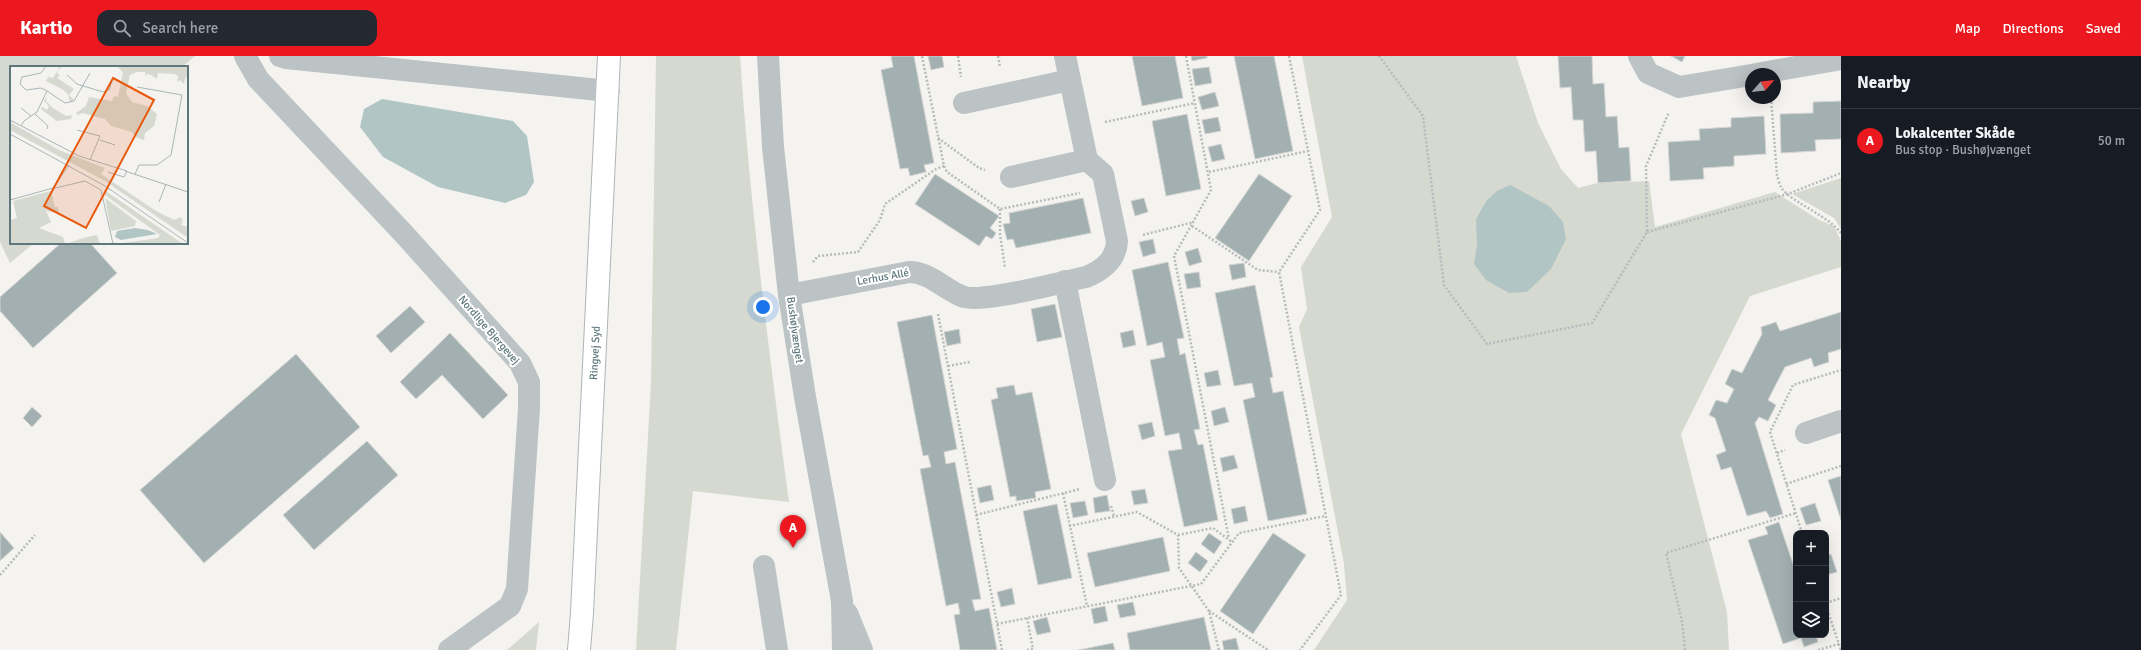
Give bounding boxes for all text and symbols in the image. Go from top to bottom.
search box [97,10,377,46]
text: Kartio [20,16,73,40]
icon: search [111,17,133,39]
text: Search here [143,19,218,37]
text: Map [1955,20,1981,37]
text: Directions [2003,20,2064,37]
text: Saved [2086,20,2121,37]
inset map [10,66,188,244]
north arrow [1745,68,1781,104]
text: Nearby [1857,72,1910,93]
text: Lokalcenter Skåde [1895,124,2015,142]
text: A [1866,133,1874,149]
text: 50 m [2098,133,2125,149]
text: Bus stop · Bushøjvænget [1895,142,2031,158]
street label: Lerhus Allé [856,266,910,288]
street label: Nordlige Bjergevej [456,293,522,367]
street label: Bushøjvænget [784,296,806,364]
your location [753,297,773,317]
street label: Ringvej Syd [587,326,603,380]
pin: A [780,515,806,548]
map controls [1793,530,1829,638]
button: + [1793,530,1829,566]
button: − [1793,566,1829,602]
button: layers [1793,602,1829,638]

